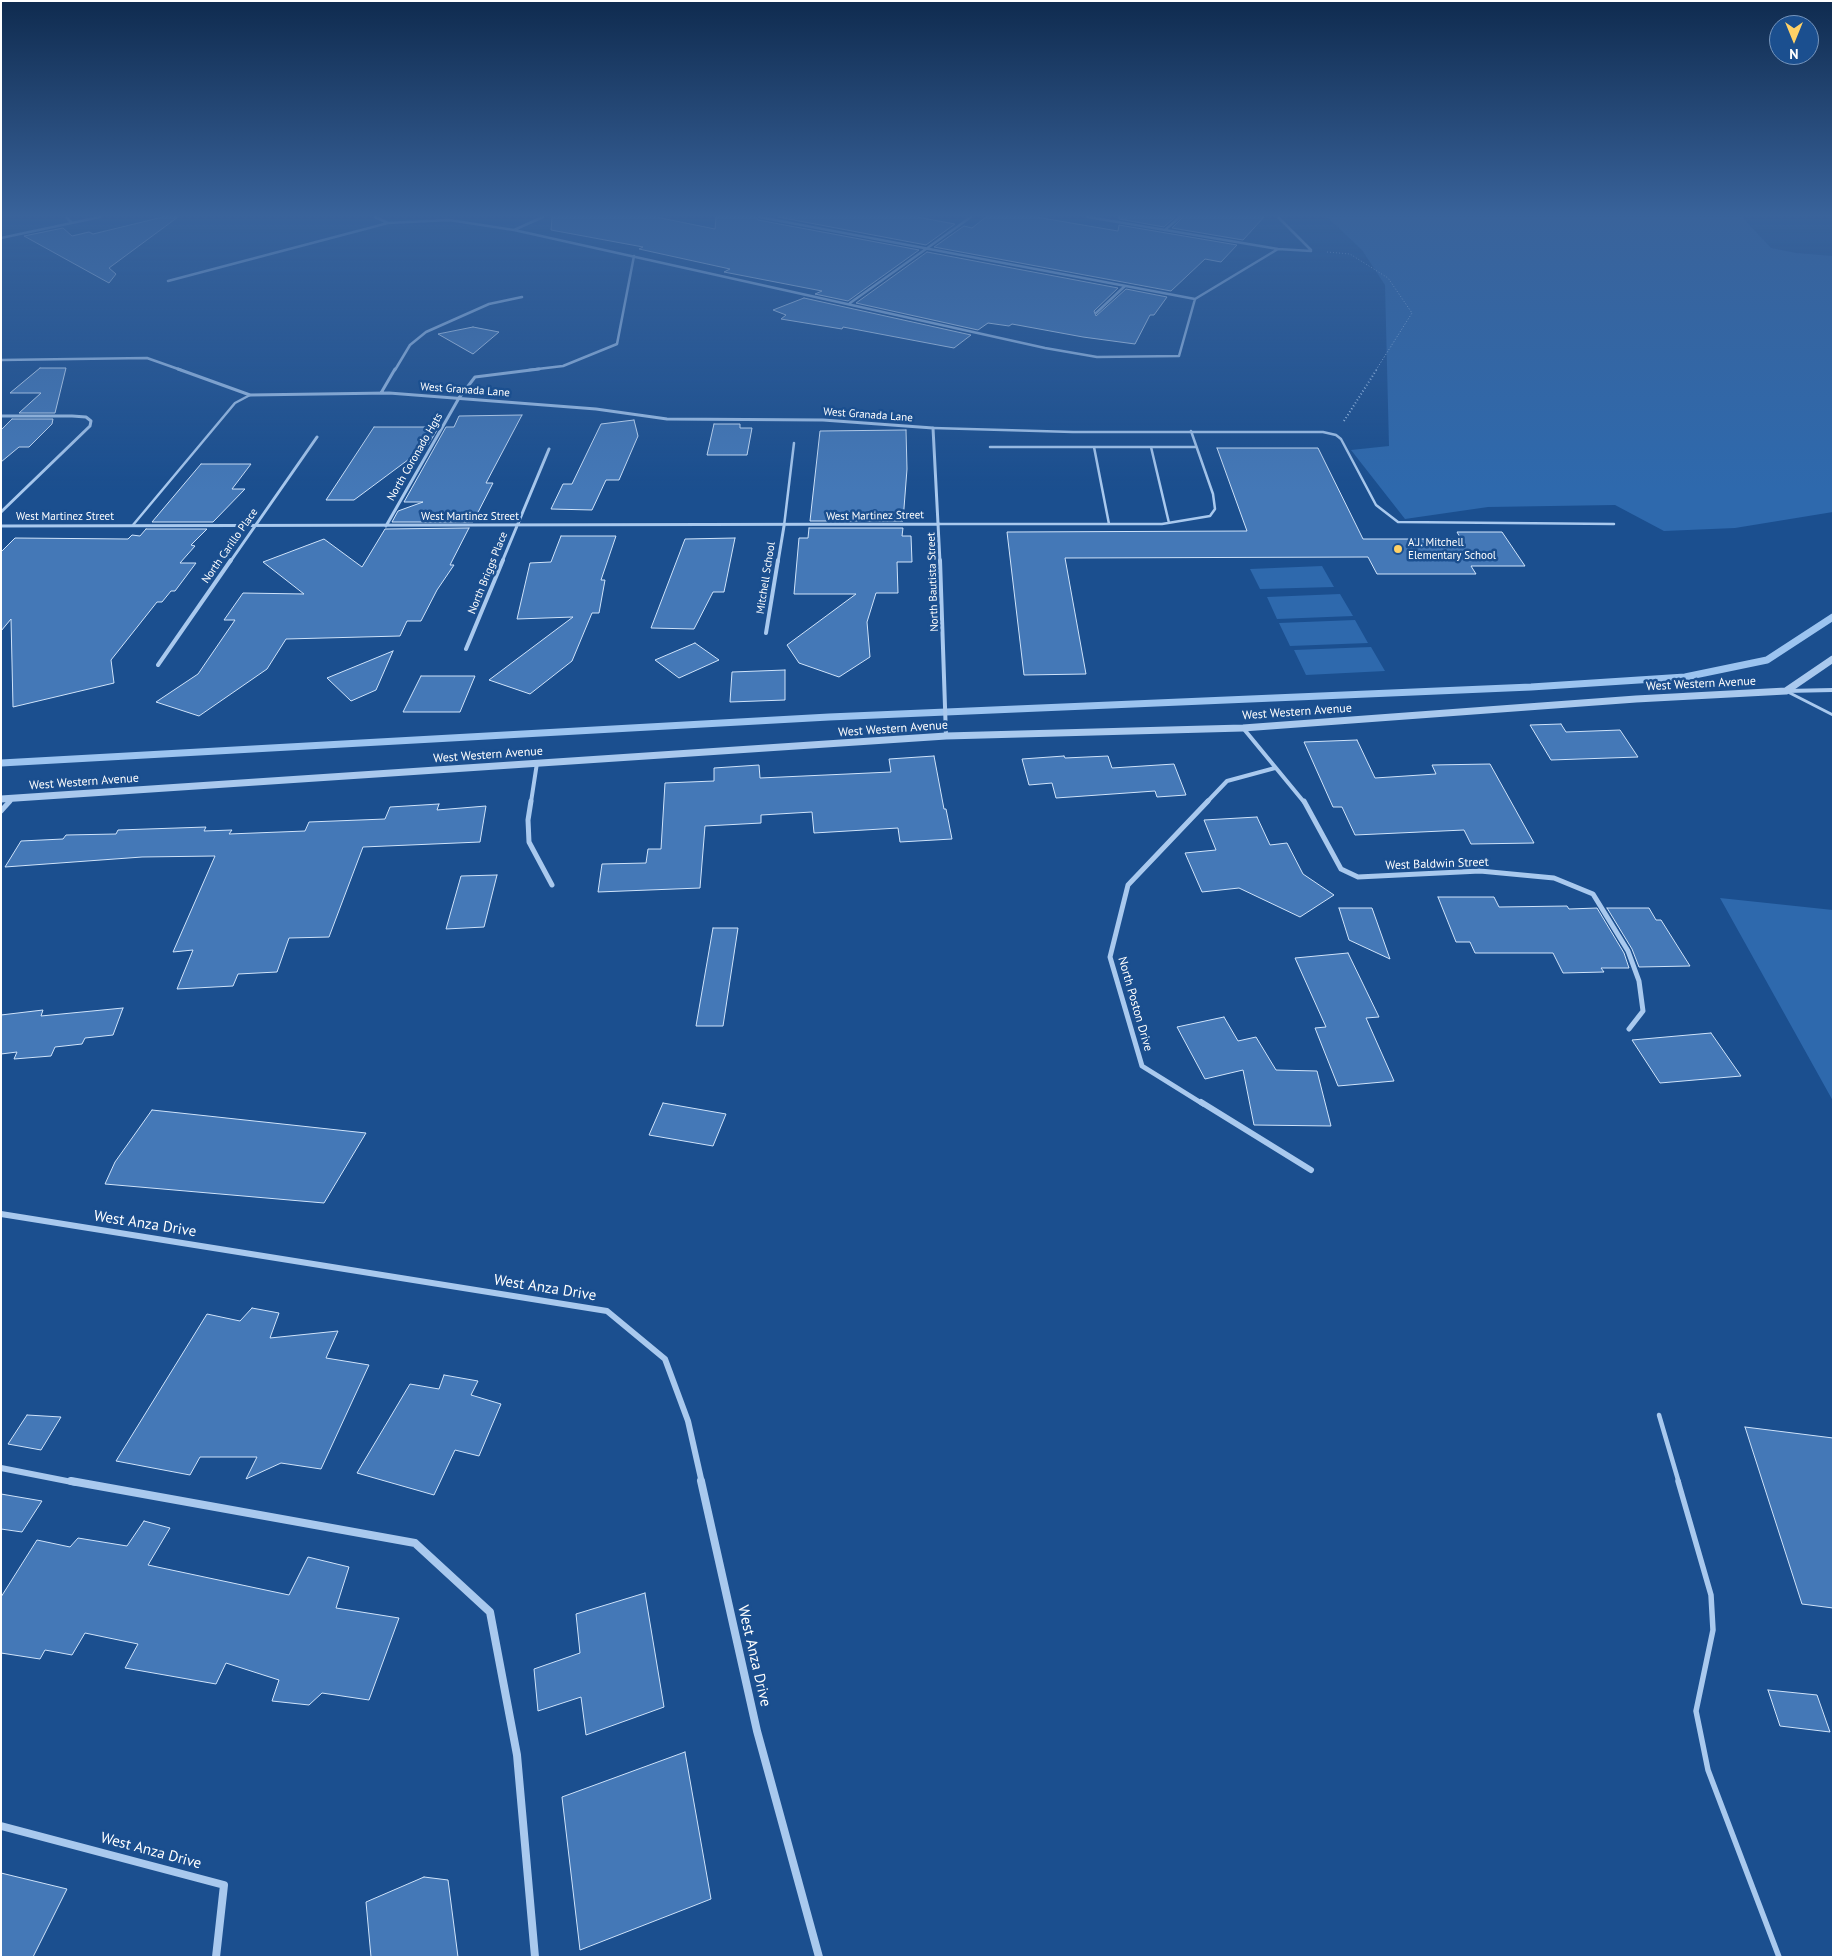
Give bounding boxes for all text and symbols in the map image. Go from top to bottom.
north arrow [1769,15,1819,65]
text: N [1789,45,1799,63]
street label: West Granada Lane [420,380,510,400]
street label: West Granada Lane [823,405,913,425]
street label: North Coronado Hgts [384,411,446,503]
street label: North Carillo Place [199,506,261,586]
street label: West Martinez Street [826,509,924,523]
street label: West Martinez Street [16,510,114,524]
street label: West Martinez Street [421,510,519,524]
street label: North Briggs Place [465,530,511,616]
street label: North Bautista Street [925,532,941,632]
place label: A.J. Mitchell Elementary School [1408,536,1496,562]
street label: Mitchell School [754,541,778,615]
marker: A.J. Mitchell Elementary School [1392,543,1404,555]
street label: West Western Avenue [1646,674,1756,694]
street label: West Western Avenue [1242,701,1352,723]
street label: West Western Avenue [838,718,948,740]
street label: West Western Avenue [433,744,543,766]
street label: West Western Avenue [29,771,139,793]
street label: West Baldwin Street [1385,855,1489,873]
street label: North Poston Drive [1115,955,1155,1053]
street label: West Anza Drive [92,1207,198,1241]
street label: West Anza Drive [492,1271,598,1305]
street label: West Anza Drive [734,1604,774,1708]
street label: West Anza Drive [99,1829,203,1873]

